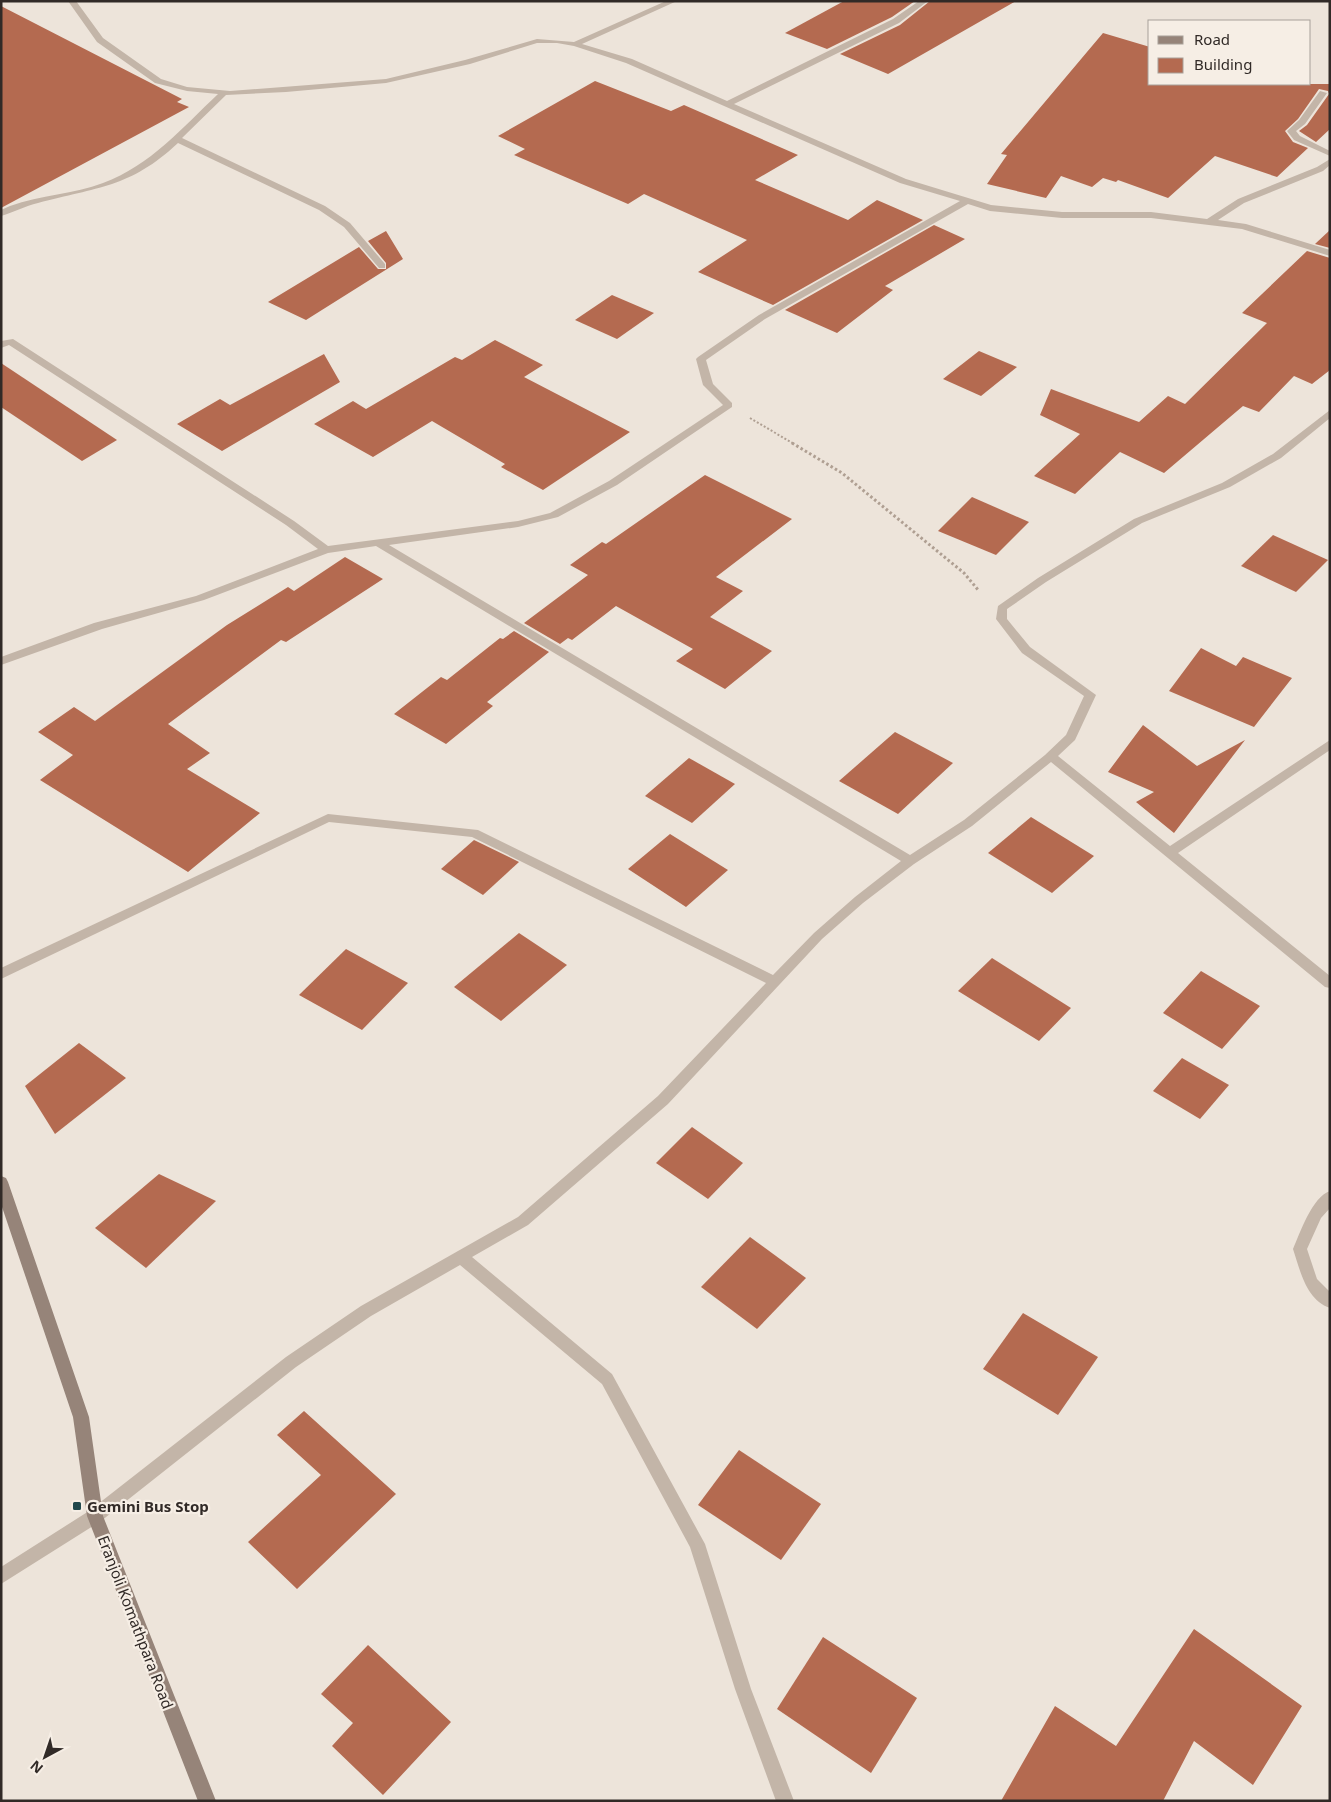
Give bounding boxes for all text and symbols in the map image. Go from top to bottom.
legend [1148,20,1311,85]
text: Road [1194,29,1230,49]
text: Building [1194,54,1252,74]
place label: Gemini Bus Stop [87,1496,209,1516]
marker: Gemini Bus Stop [71,1500,83,1512]
street label: Eranjoli Komathpara Road [94,1533,178,1711]
north arrow [20,1732,70,1782]
text: N [26,1756,47,1778]

